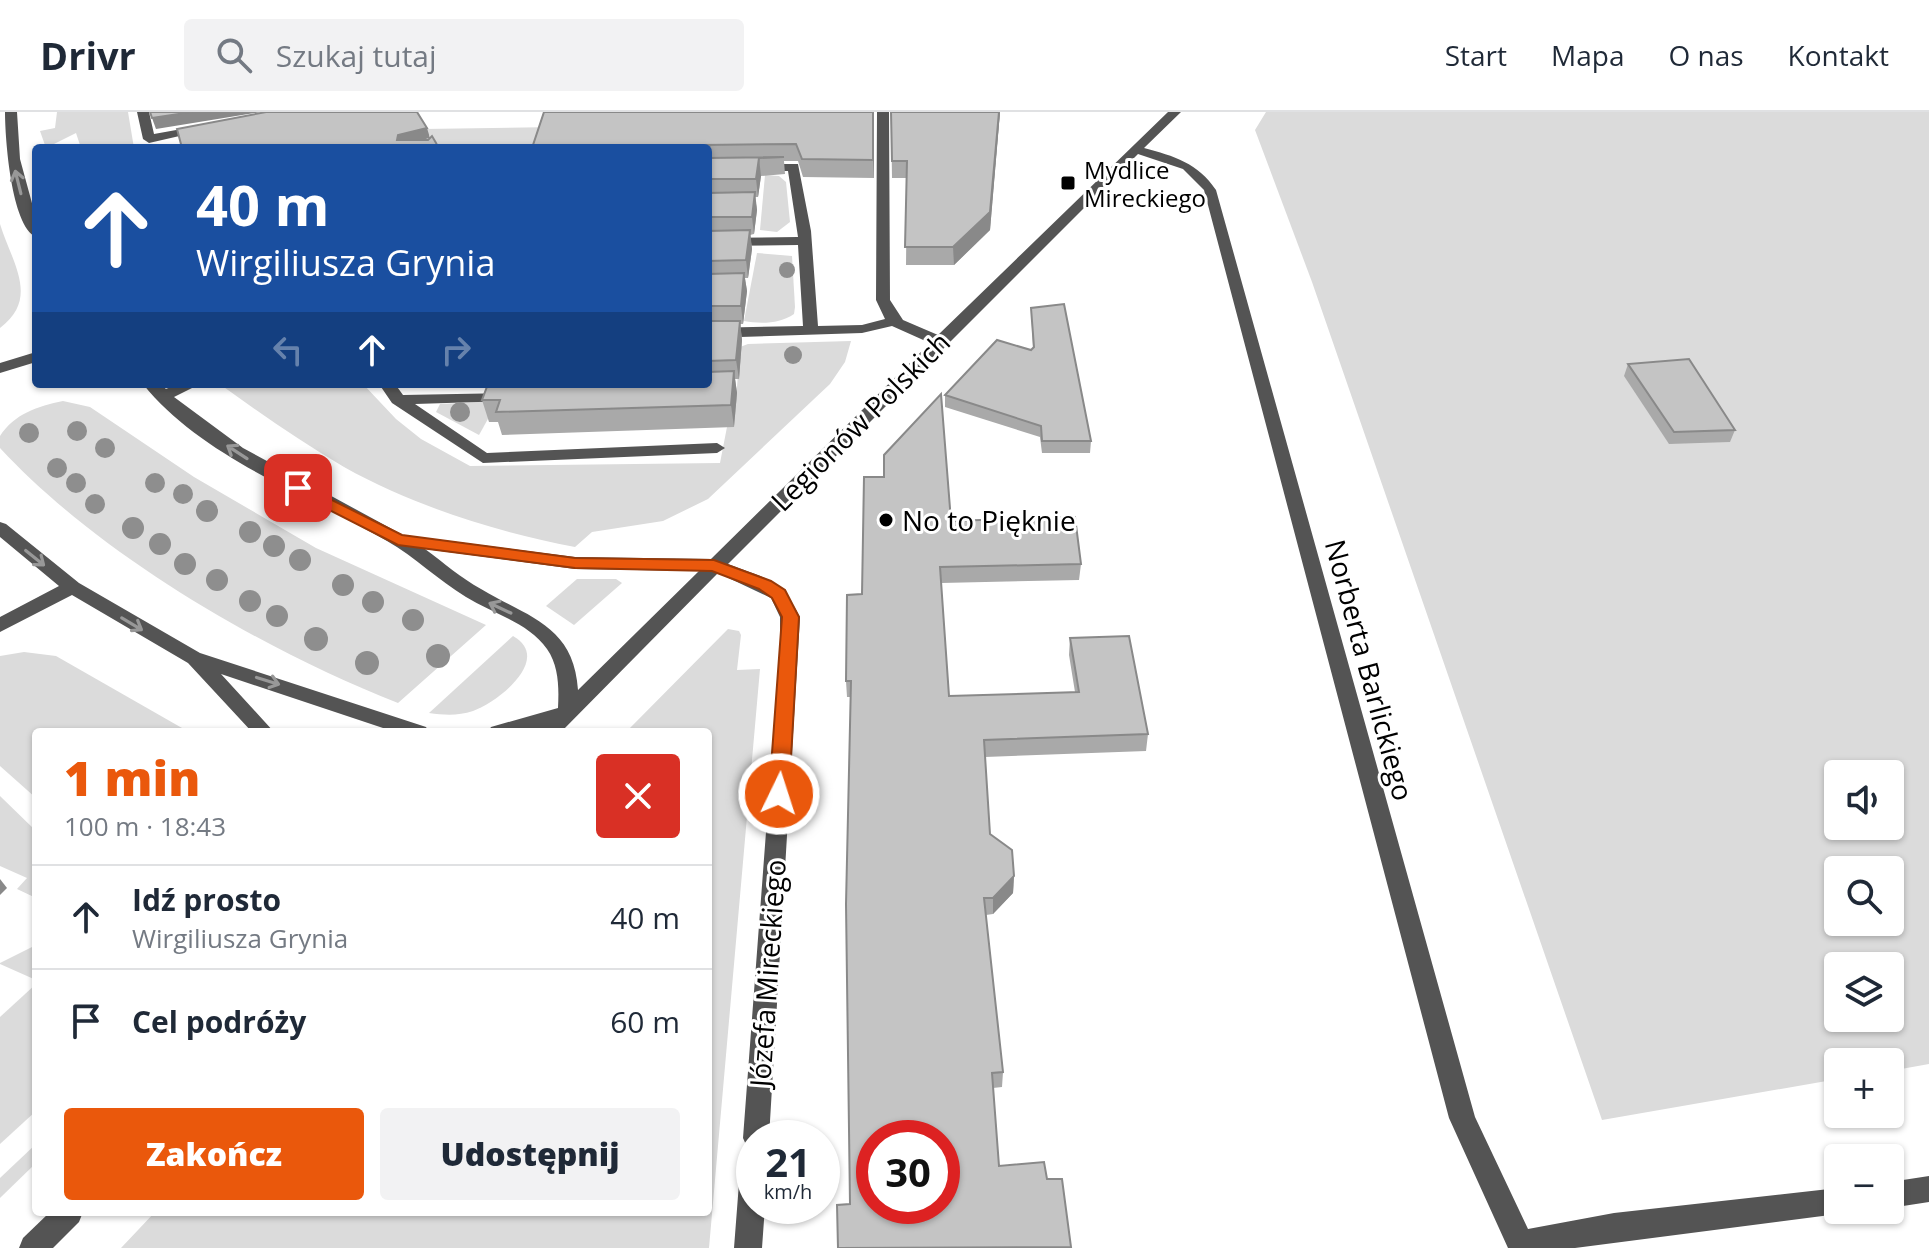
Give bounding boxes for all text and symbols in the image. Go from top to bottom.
search box [184,19,744,91]
text: Drivr [40,29,136,81]
icon: search [212,33,256,77]
text: Szukaj tutaj [276,35,437,76]
text: Start [1445,36,1507,74]
text: Mapa [1551,36,1624,74]
text: O nas [1668,36,1744,74]
text: Kontakt [1788,36,1889,74]
place label: Mydlice Mireckiego [1084,153,1206,214]
text: 40 m [196,166,330,242]
one-way arrow [10,170,25,196]
marker: Mydlice Mireckiego [1059,174,1077,192]
icon: ahead [64,176,168,280]
text: Wirgiliusza Grynia [196,238,495,287]
street label: Legionów Polskich [762,323,958,519]
icon: left [266,328,310,372]
icon: ahead [350,328,394,372]
icon: right [434,328,478,372]
one-way arrow [226,443,248,460]
pin [264,454,332,522]
icon: arrive [276,466,320,510]
place label: No to Pięknie [902,501,1076,539]
marker: No to Pięknie [877,511,895,529]
street label: Norberta Barlickiego [1317,535,1423,805]
one-way arrow [25,549,45,567]
one-way arrow [489,600,513,615]
one-way arrow [120,616,143,632]
one-way arrow [254,674,280,689]
text: 1 min [64,745,200,810]
position arrow [737,752,821,836]
button: close [596,754,680,838]
map controls [1824,760,1904,1224]
button: sound [1824,760,1904,840]
text: 100 m · 18:43 [64,808,226,844]
button: search [1824,856,1904,936]
street label: Józefa Mireckiego [740,858,794,1091]
text: Idź prosto [132,879,281,920]
icon: ahead [64,895,108,939]
text: 40 m [610,897,680,938]
text: Wirgiliusza Grynia [132,920,348,956]
button: layers [1824,952,1904,1032]
icon: arrive [64,999,108,1043]
text: Cel podróży [132,1001,306,1042]
text: 60 m [610,1001,680,1042]
button: + [1824,1048,1904,1128]
button: Zakończ [64,1108,364,1200]
button: Udostępnij [380,1108,680,1200]
speed limit sign: 30 [856,1120,960,1224]
text: 21 [765,1134,811,1189]
button: − [1824,1144,1904,1224]
text: km/h [764,1178,812,1205]

